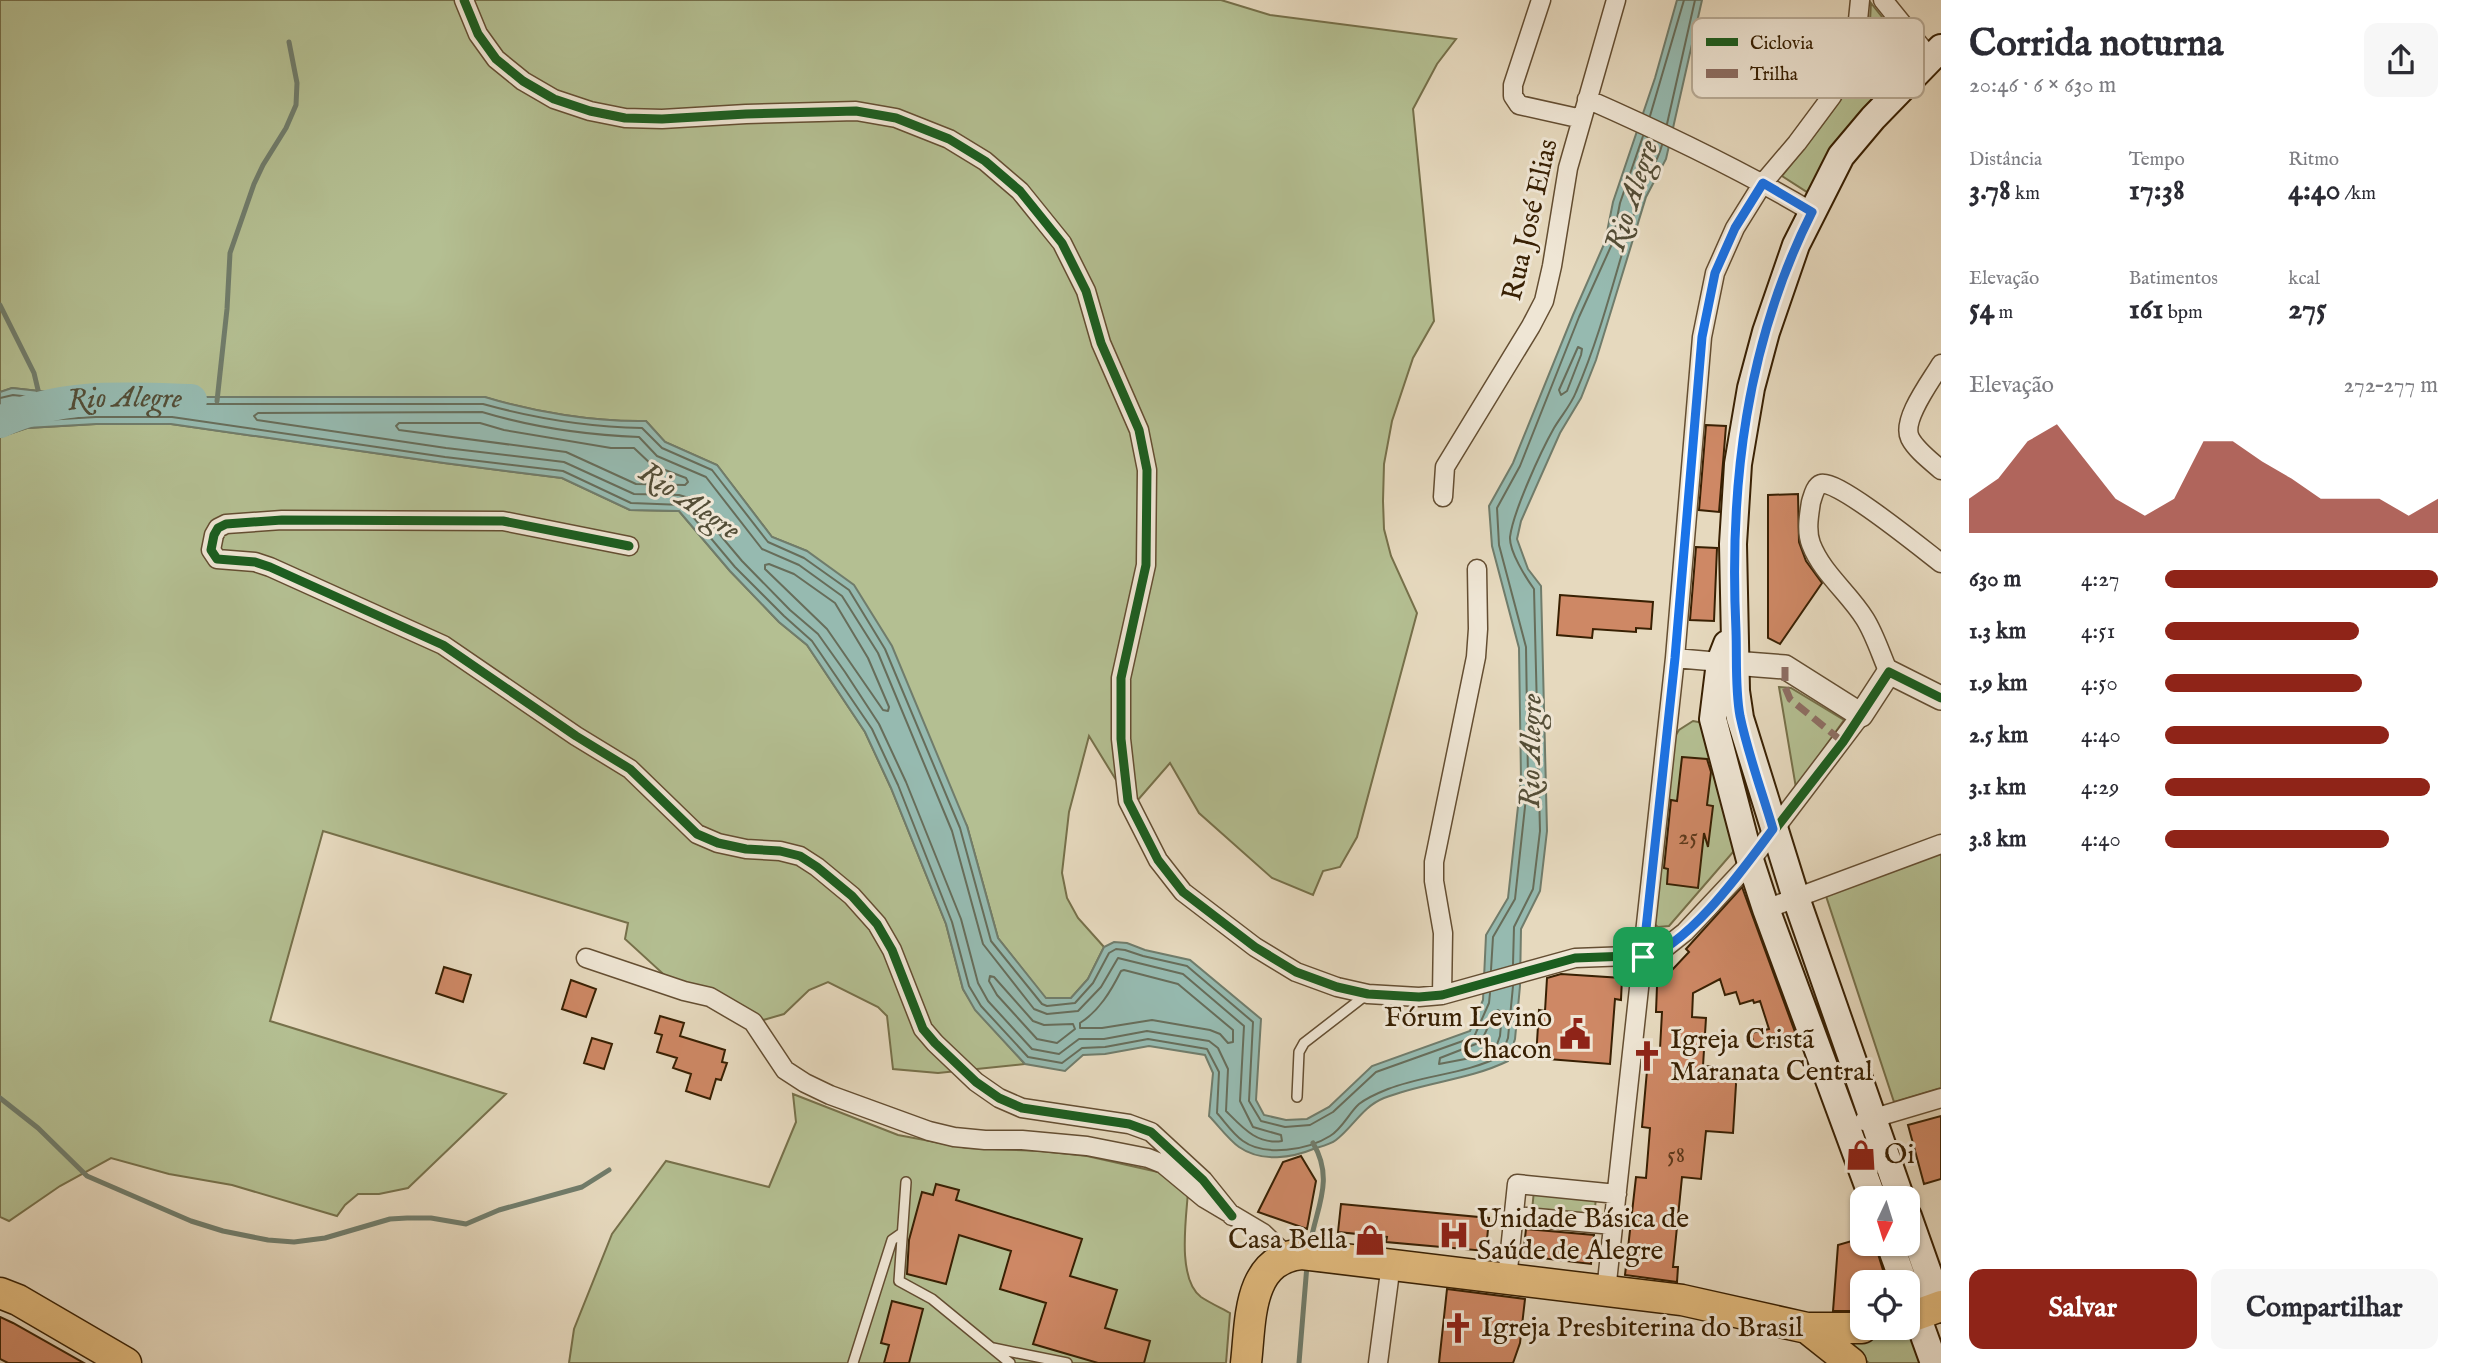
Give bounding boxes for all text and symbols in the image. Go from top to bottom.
legend [1692,18,1924,98]
text: Corrida noturna [1969,21,2224,69]
button: share [2364,23,2438,97]
text: Ciclovia [1750,32,1814,56]
text: Trilha [1750,63,1799,87]
text: 20:46 · 6 × 630 m [1969,71,2116,100]
water label: Rio Alegre [1597,135,1669,256]
street label: Rua José Elias [1495,136,1567,304]
text: Distância [1969,148,2042,172]
text: Tempo [2129,148,2185,172]
text: Ritmo [2288,148,2339,172]
text: 3.78 [1969,172,2011,210]
text: 17:38 [2129,172,2185,210]
text: 4:40 [2288,172,2340,210]
text: km [2011,182,2040,206]
text: /km [2340,182,2376,206]
text: Elevação [1969,267,2039,291]
text: Batimentos [2129,267,2218,291]
text: kcal [2288,267,2320,291]
text: 54 [1969,291,1994,329]
text: 161 [2129,291,2164,329]
text: 275 [2288,291,2327,329]
text: m [1994,301,2013,325]
text: bpm [2164,301,2203,325]
text: Elevação [1969,371,2054,400]
text: 272–277 m [2343,371,2438,400]
water label: Rio Alegre [65,379,183,421]
water label: Rio Alegre [631,454,747,550]
text: 630 m [1969,565,2021,594]
text: 4:27 [2081,565,2120,594]
text: 1.3 km [1969,617,2026,646]
text: 4:51 [2081,617,2115,646]
text: 1.9 km [1969,669,2028,698]
text: 4:50 [2081,669,2118,698]
water label: Rio Alegre [1512,693,1552,809]
text: 2.5 km [1969,721,2028,750]
text: 4:40 [2081,721,2121,750]
text: 3.1 km [1969,773,2026,802]
text: 4:29 [2081,773,2119,802]
house number: 25 [1678,822,1698,853]
text: 3.8 km [1969,825,2027,854]
text: 4:40 [2081,825,2121,854]
pin [1613,927,1673,987]
icon: arrive [1624,938,1662,976]
place label: Fórum Levino Chacon [1384,1001,1552,1068]
public building icon: Fórum Levino Chacon [1558,1017,1592,1051]
place label: Igreja Cristã Maranata Central [1670,1023,1873,1090]
church icon: Igreja Cristã Maranata Central [1630,1039,1664,1073]
shop icon: Oi [1844,1138,1878,1172]
place label: Oi [1884,1138,1915,1173]
house number: 58 [1667,1140,1685,1171]
north arrow [1850,1186,1920,1256]
map controls [1850,1186,1920,1340]
place label: Unidade Básica de Saúde de Alegre [1477,1202,1689,1269]
hospital icon: Unidade Básica de Saúde de Alegre [1437,1218,1471,1252]
place label: Casa Bella [1228,1223,1348,1258]
shop icon: Casa Bella [1353,1223,1387,1257]
button: Salvar [1969,1269,2197,1349]
button: Compartilhar [2211,1269,2438,1349]
button: locate [1850,1270,1920,1340]
church icon: Igreja Presbiterina do Brasil [1441,1311,1475,1345]
place label: Igreja Presbiterina do Brasil [1481,1311,1803,1346]

